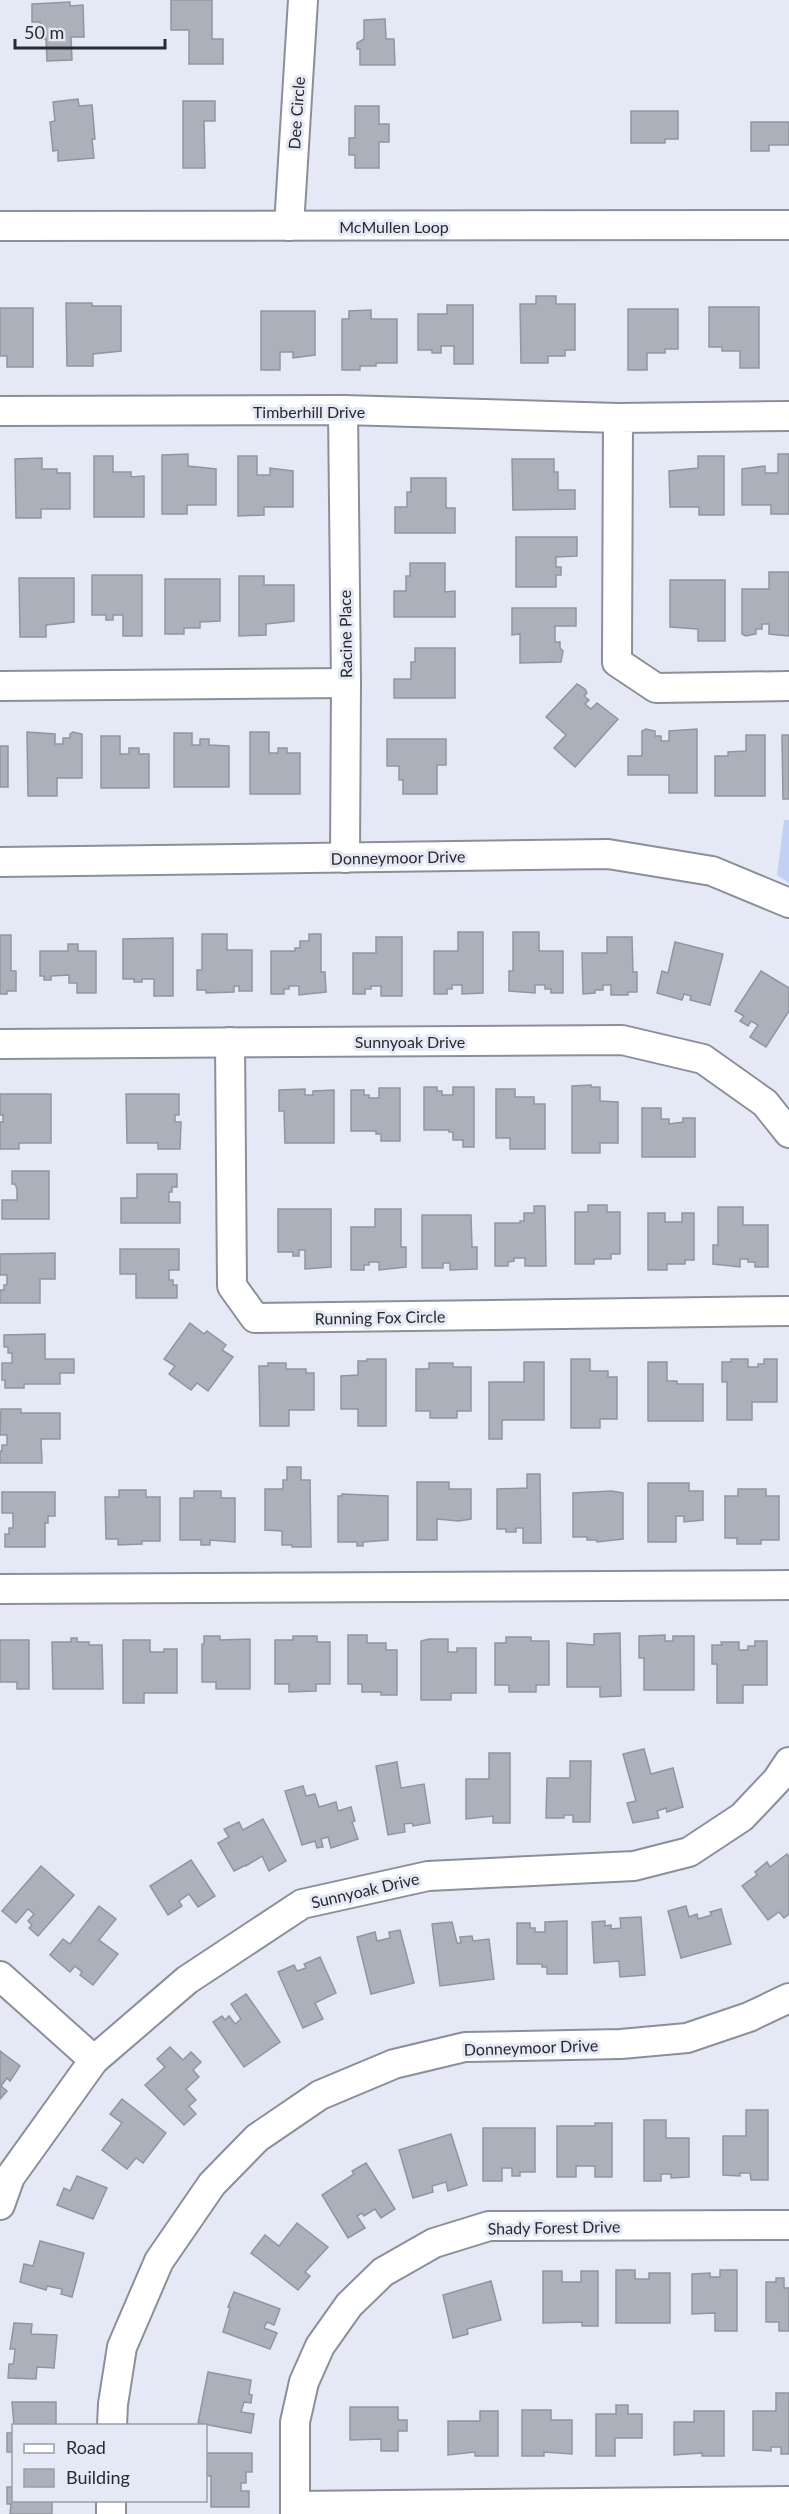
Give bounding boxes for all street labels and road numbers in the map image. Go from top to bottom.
street label: Dee Circle [284,76,308,150]
street label: McMullen Loop [339,217,449,236]
street label: Timberhill Drive [253,402,365,421]
street label: Racine Place [335,590,355,678]
street label: Donneymoor Drive [331,846,465,868]
street label: Sunnyoak Drive [355,1032,465,1051]
street label: Running Fox Circle [315,1306,445,1328]
street label: Sunnyoak Drive [309,1868,421,1912]
street label: Donneymoor Drive [463,2035,599,2059]
street label: Shady Forest Drive [488,2216,620,2238]

